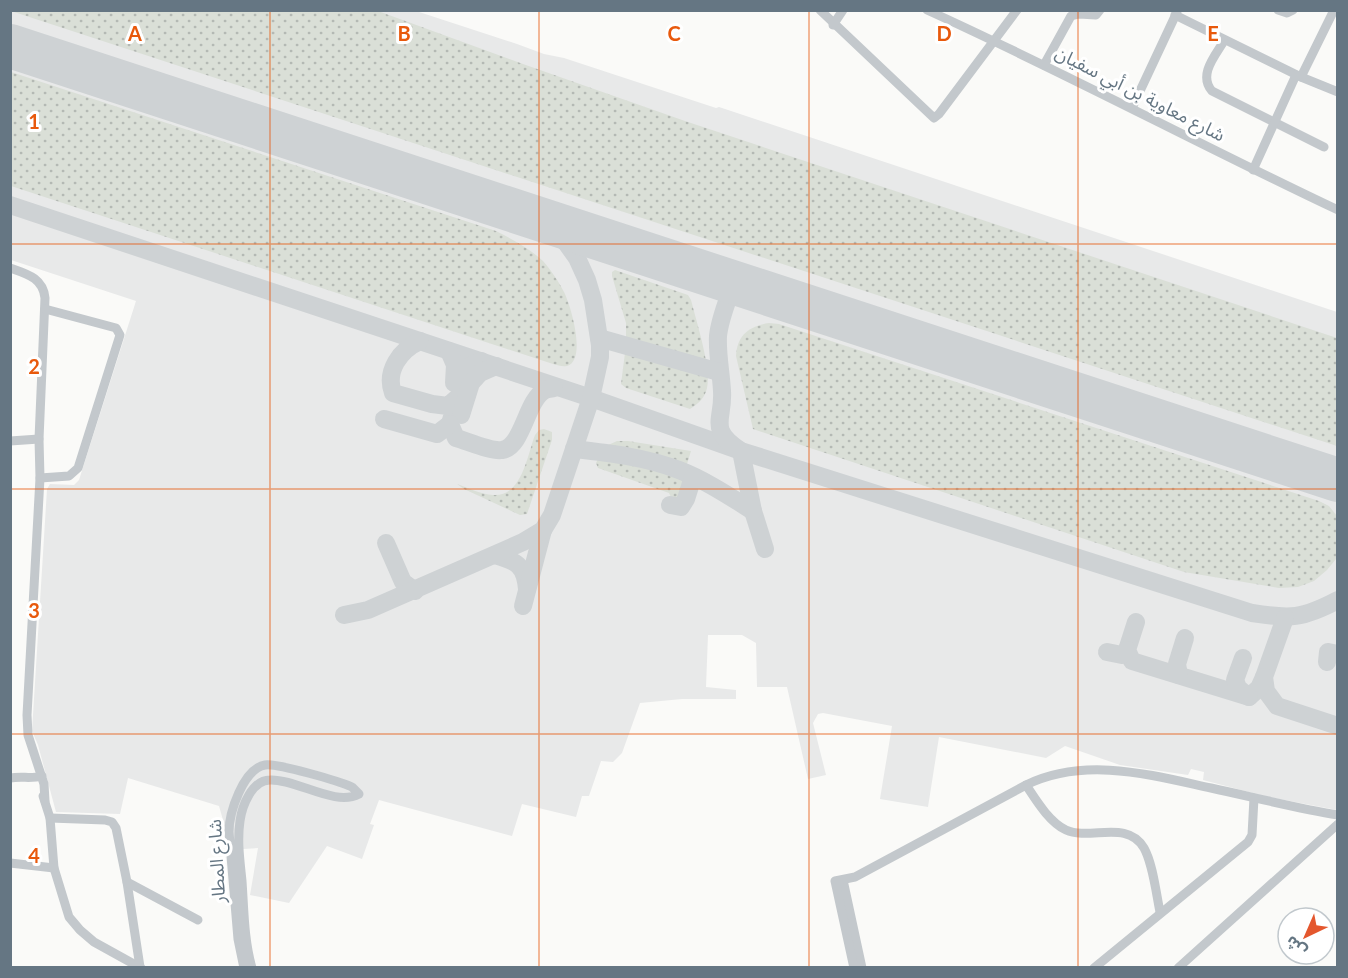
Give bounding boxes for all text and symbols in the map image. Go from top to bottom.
text: A [127,21,142,45]
text: B [397,21,411,45]
text: C [667,21,681,45]
text: D [936,21,952,45]
text: E [1207,21,1219,45]
street label: شارع معاوية بن أبي سفيان [1050,41,1229,149]
text: 1 [28,109,40,133]
text: 2 [28,354,40,378]
text: 3 [28,598,40,622]
street label: شارع المطار [203,818,233,904]
text: 4 [28,843,40,867]
north arrow [1276,906,1336,966]
text: ش [1281,932,1310,962]

